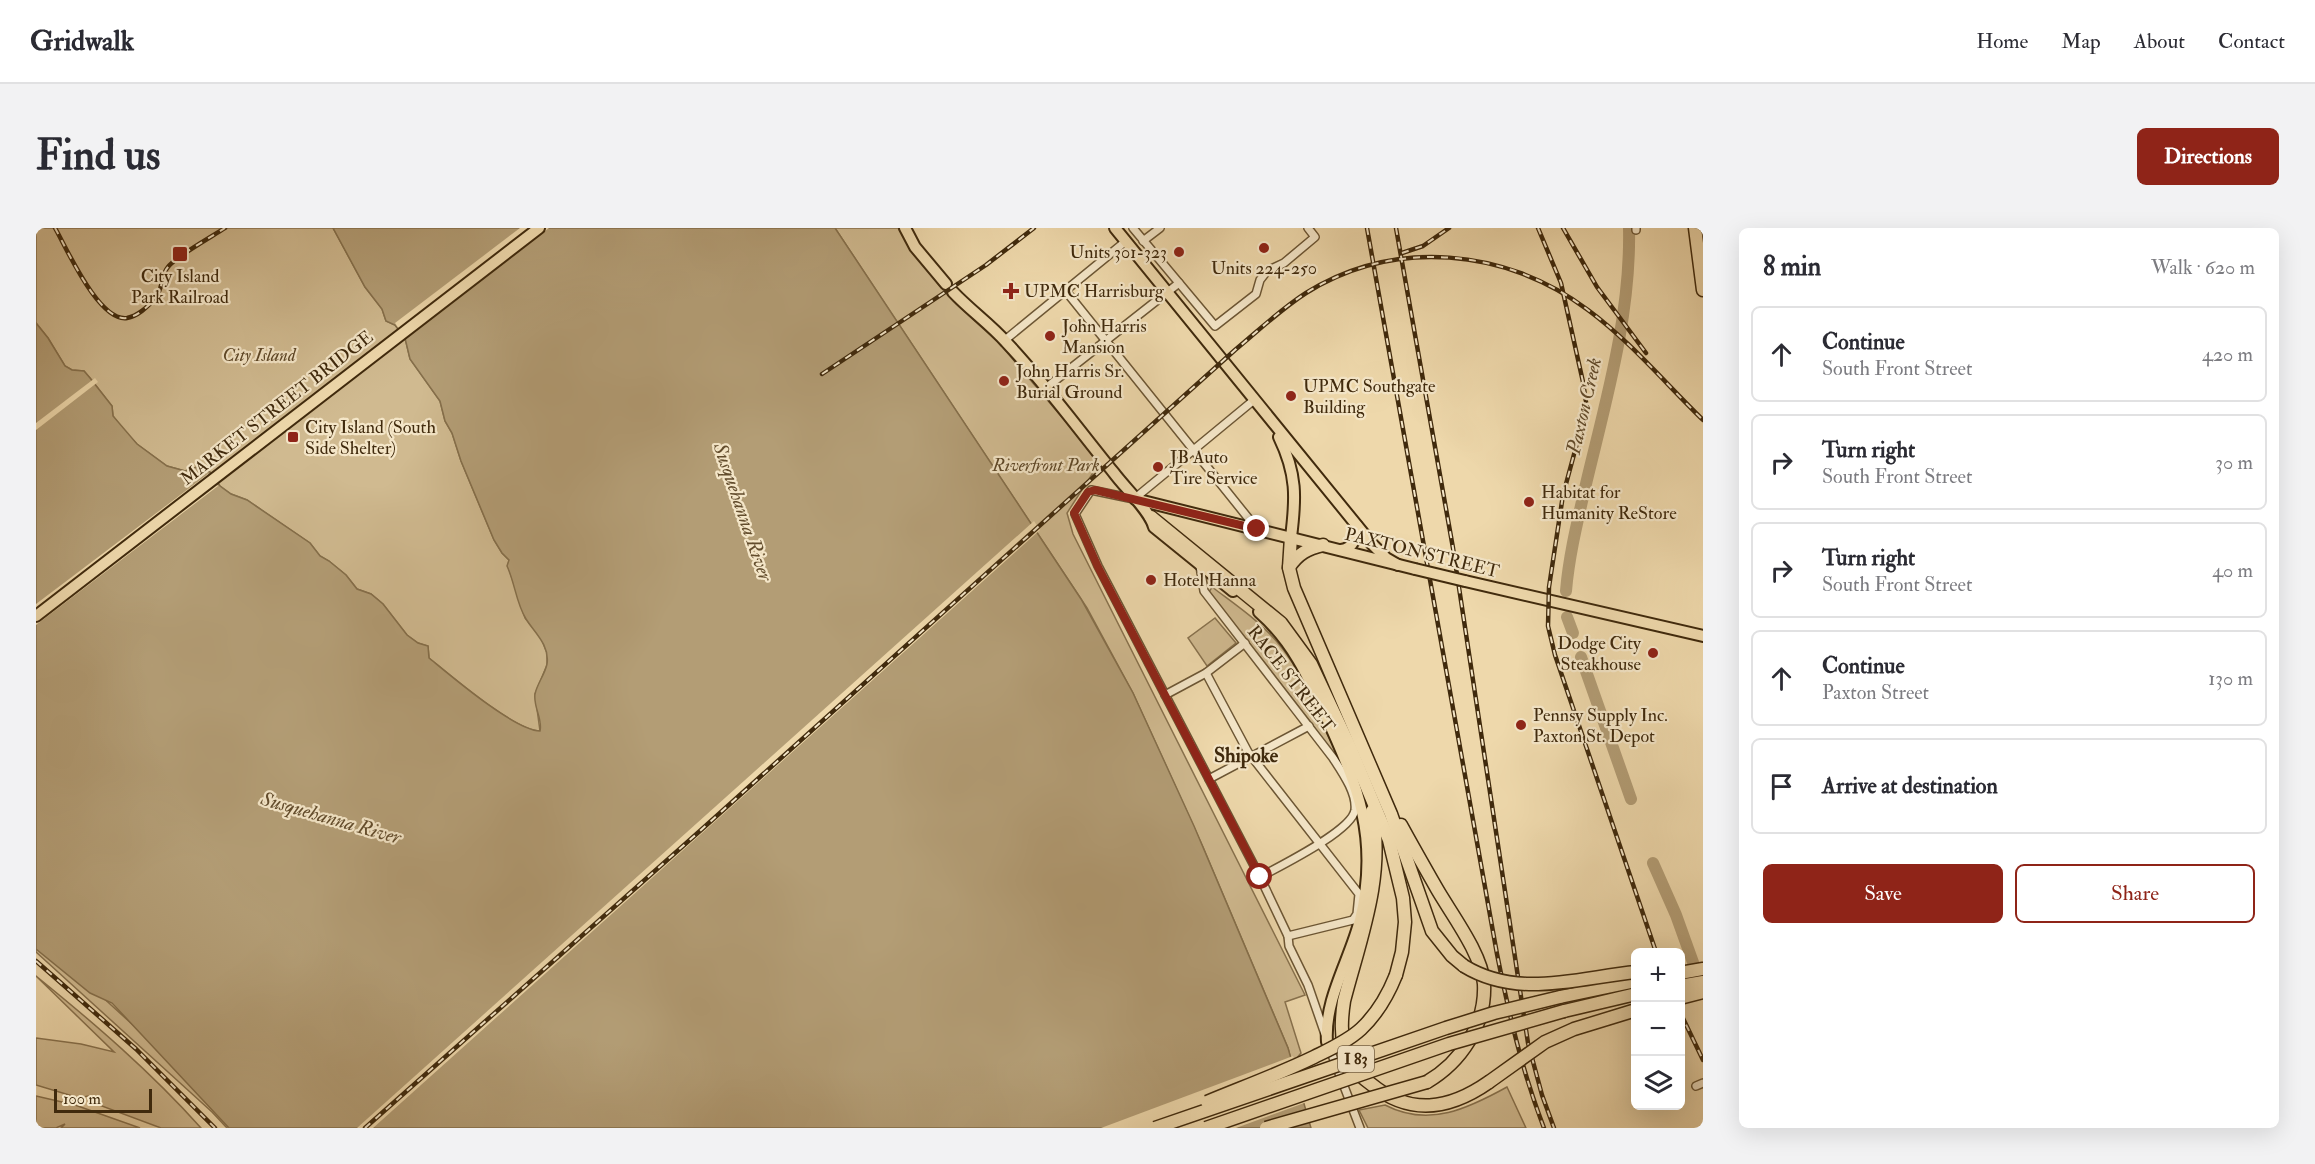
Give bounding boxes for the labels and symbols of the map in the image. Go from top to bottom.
place label: Units 301-323 [1070,241,1167,264]
marker: Units 224-250 [1257,241,1271,255]
marker: City Island Park Railroad [171,245,189,263]
marker: Units 301-323 [1172,245,1186,259]
place label: Units 224-250 [1211,257,1317,280]
place label: City Island Park Railroad [131,265,229,309]
place label: UPMC Harrisburg [1024,280,1165,303]
marker: UPMC Harrisburg [1002,282,1020,300]
place label: John Harris Mansion [1061,315,1147,359]
street label: MARKET STREET BRIDGE [176,326,378,490]
marker: John Harris Mansion [1043,329,1057,343]
park label: City Island [223,344,297,367]
water label: Paxton Creek [1561,355,1607,458]
place label: John Harris Sr. Burial Ground [1015,360,1124,404]
marker: John Harris Sr. Burial Ground [997,374,1011,388]
place label: UPMC Southgate Building [1303,375,1436,419]
marker: UPMC Southgate Building [1284,389,1298,403]
place label: City Island (South Side Shelter) [305,416,436,460]
marker: City Island (South Side Shelter) [286,430,300,444]
water label: Susquehanna River [707,439,779,586]
place label: JB Auto Tire Service [1169,446,1258,490]
park label: Riverfront Park [991,454,1100,477]
marker: JB Auto Tire Service [1151,460,1165,474]
place label: Habitat for Humanity ReStore [1541,481,1677,525]
marker: Habitat for Humanity ReStore [1522,495,1536,509]
route end [1243,515,1269,541]
street label: PAXTON STREET [1342,523,1502,583]
place label: Hotel Hanna [1163,569,1257,592]
marker: Hotel Hanna [1144,573,1158,587]
street label: RACE STREET [1242,621,1340,738]
place label: Dodge City Steakhouse [1557,632,1642,676]
marker: Dodge City Steakhouse [1646,646,1660,660]
place label: Pennsy Supply Inc. Paxton St. Depot [1533,704,1668,748]
marker: Pennsy Supply Inc. Paxton St. Depot [1514,718,1528,732]
district label: Shipoke [1214,743,1279,769]
water label: Susquehanna River [257,786,405,850]
route start [1246,863,1272,889]
road number: I 83 [1338,1046,1374,1072]
scale bar [54,1086,152,1114]

